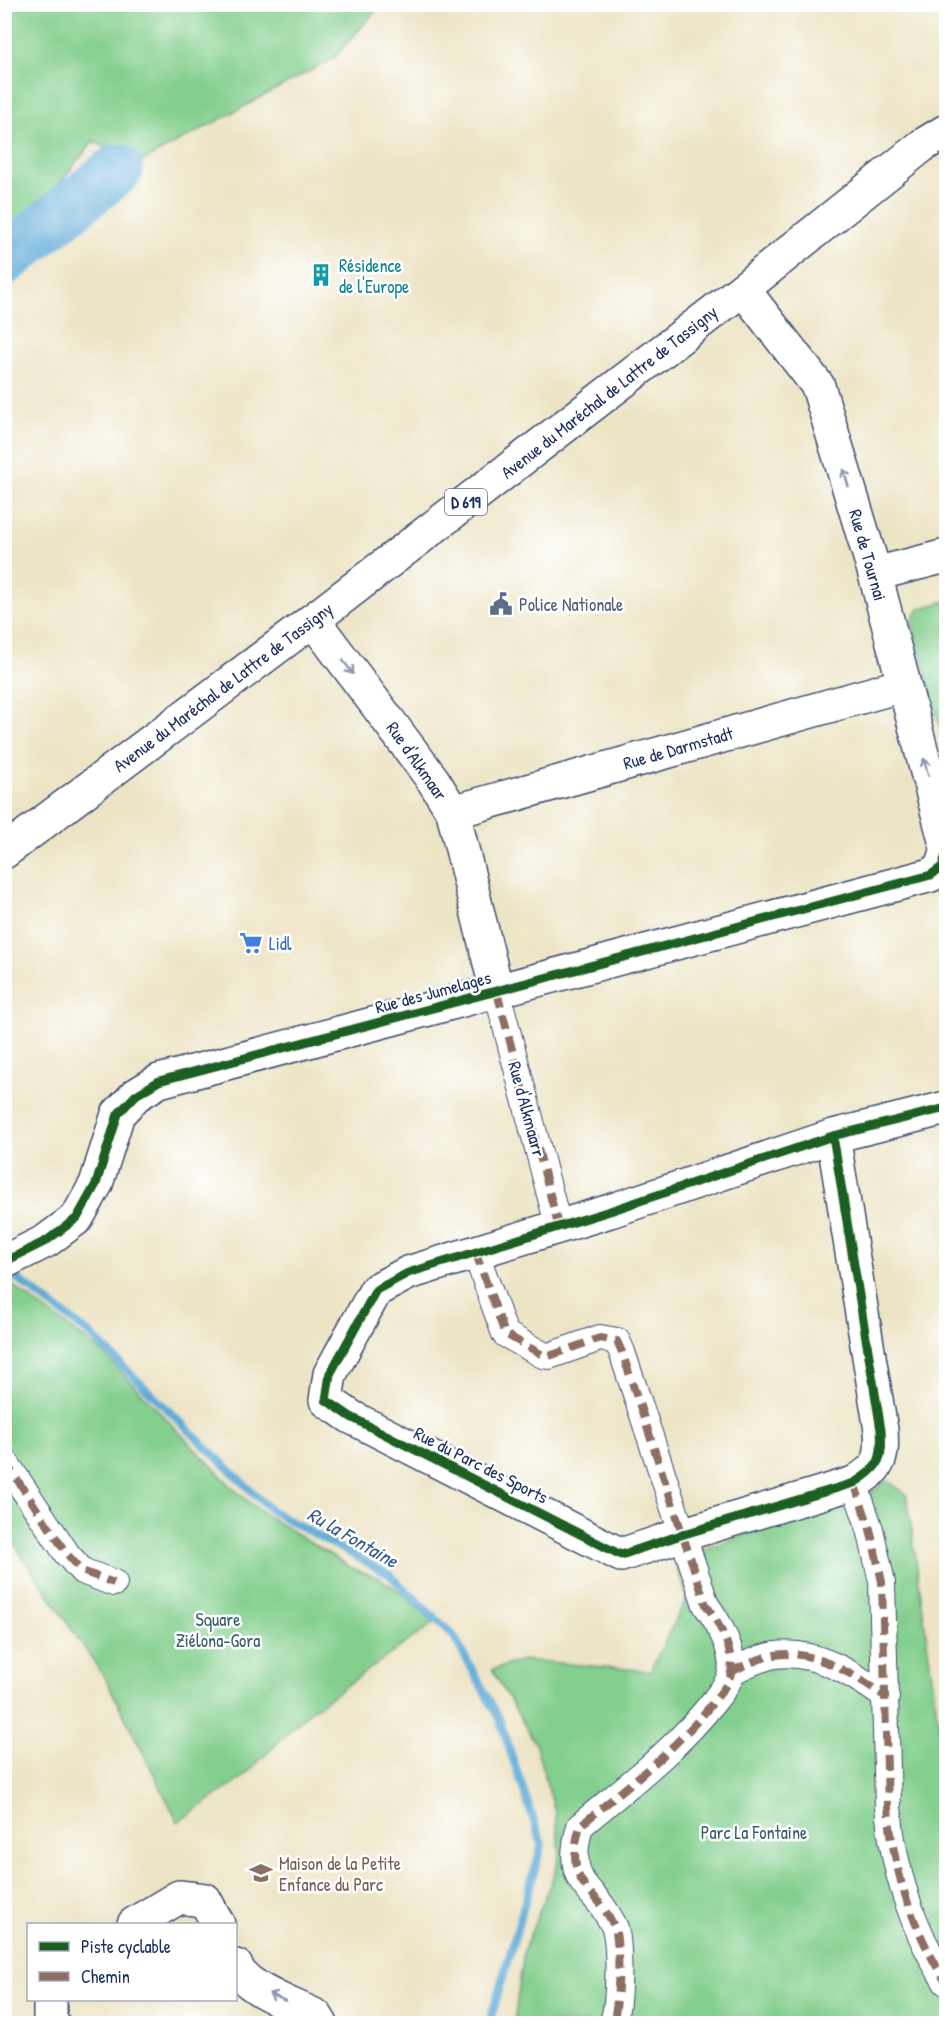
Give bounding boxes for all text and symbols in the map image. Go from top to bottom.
place label: Résidence de l'Europe [339,253,409,299]
building icon: Résidence de l'Europe [308,262,334,288]
street label: Avenue du Maréchal de Lattre de Tassigny [495,299,723,485]
one-way arrow [840,469,852,488]
road number: D 619 [445,489,487,515]
street label: Rue de Tournai [843,506,893,604]
public building icon: Police Nationale [488,591,514,617]
place label: Police Nationale [519,592,623,617]
street label: Avenue du Maréchal de Lattre de Tassigny [108,596,338,778]
one-way arrow [342,658,354,674]
street label: Rue d'Alkmaar [381,717,453,805]
street label: Rue de Darmstadt [620,720,737,776]
one-way arrow [919,758,931,777]
supermarket icon: Lidl [238,930,264,956]
place label: Lidl [269,931,292,956]
street label: Rue des Jumelages [372,964,494,1019]
street label: Rue d'Alkmaarr [502,1058,552,1160]
street label: Rue du Parc des Sports [410,1420,552,1510]
water label: Ru la Fontaine [303,1500,404,1574]
park label: Square Ziélona-Gora [176,1607,260,1653]
park label: Parc La Fontaine [701,1820,807,1845]
place label: Maison de la Petite Enfance du Parc [279,1851,401,1897]
school or university icon: Maison de la Petite Enfance du Parc [248,1860,274,1886]
legend [27,1923,237,2001]
text: Piste cyclable [81,1934,171,1959]
text: Chemin [81,1964,130,1989]
one-way arrow [268,1990,286,2002]

